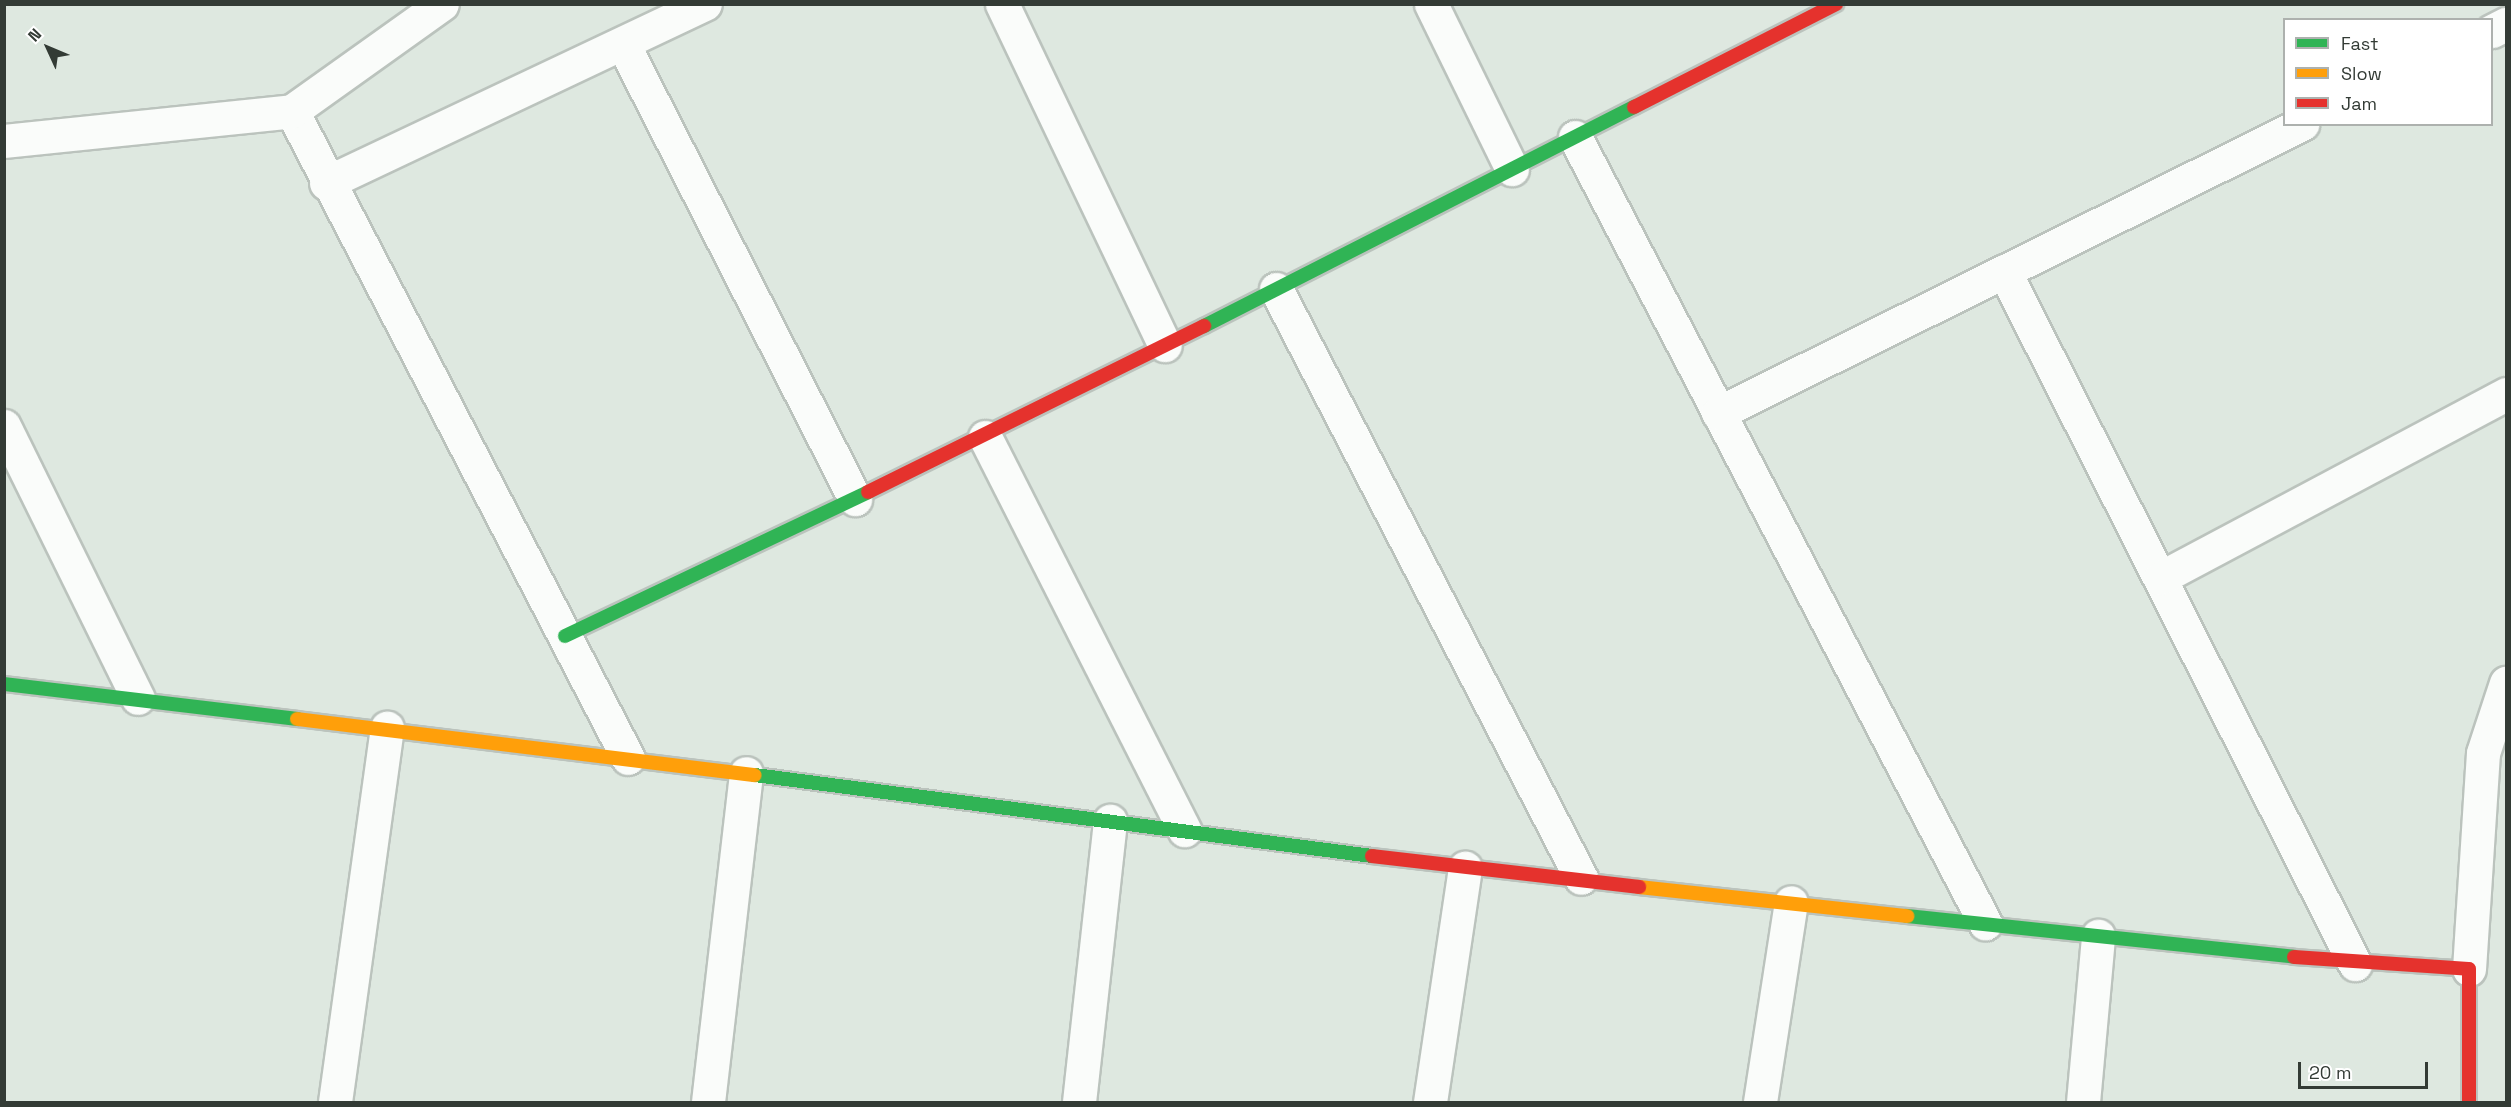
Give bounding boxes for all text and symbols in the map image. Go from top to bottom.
north arrow [18,18,78,78]
legend [2283,18,2493,126]
text: N [23,24,46,46]
text: Fast [2341,32,2378,55]
text: Slow [2341,62,2382,85]
text: Jam [2341,92,2377,115]
scale bar [2301,1050,2432,1088]
text: 20 m [2309,1061,2352,1084]

